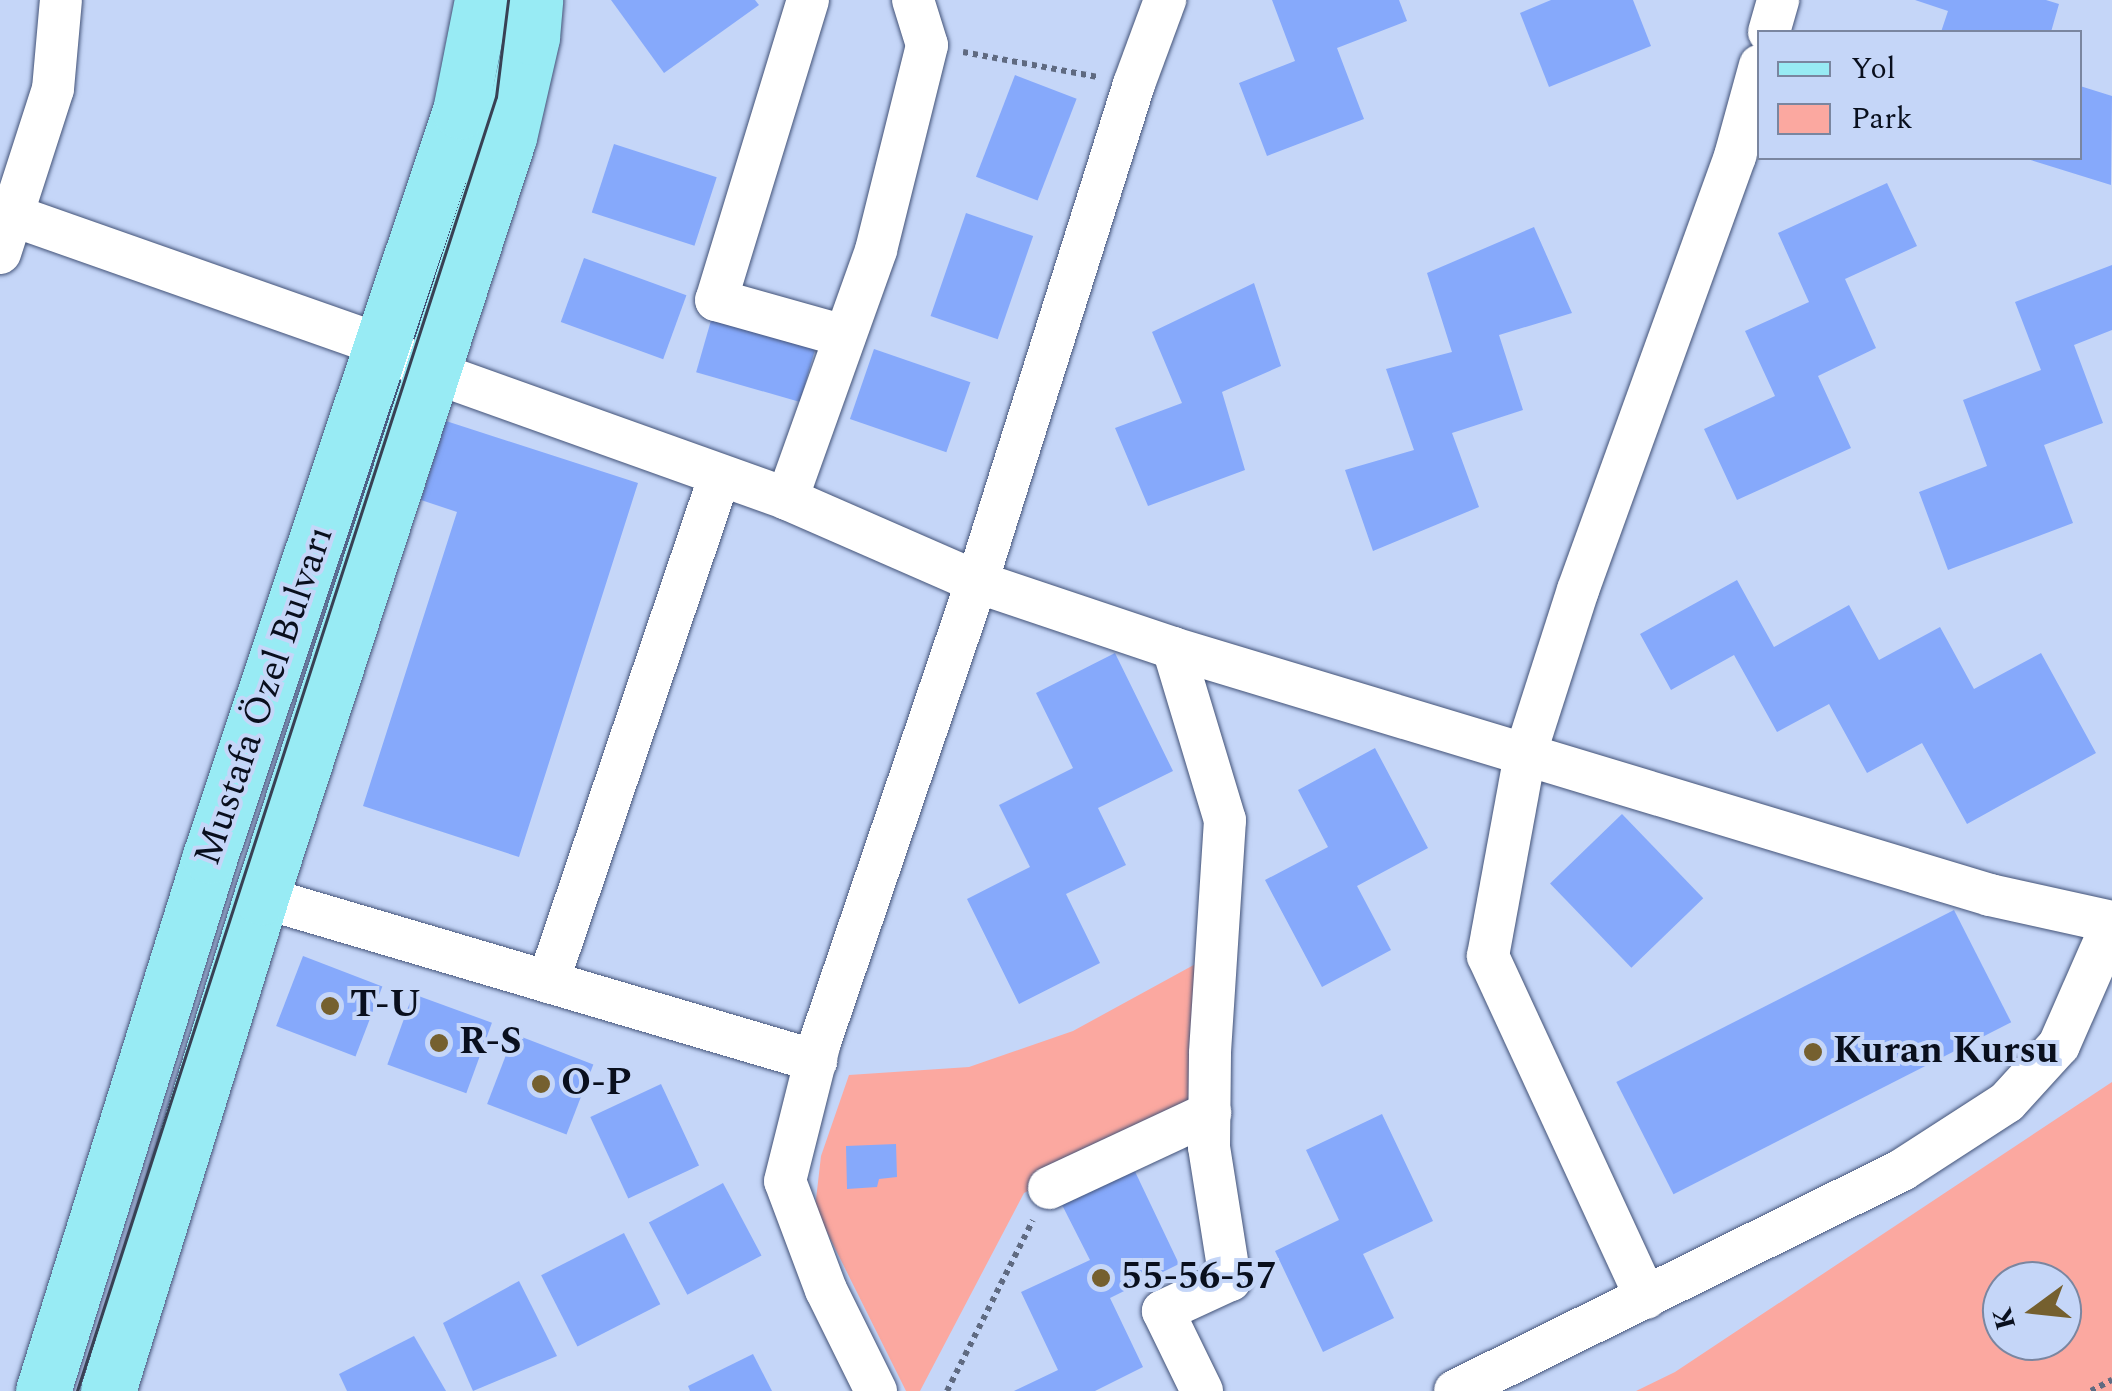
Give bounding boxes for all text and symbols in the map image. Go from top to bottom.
legend [1757,30,2082,160]
text: Yol [1851,46,1895,92]
text: Park [1851,96,1913,142]
street label: Mustafa Özel Bulvarı [186,521,344,871]
place label: T-U [350,983,421,1029]
marker: T-U [319,995,341,1017]
place label: R-S [459,1020,522,1066]
place label: Kuran Kursu [1833,1029,2058,1075]
marker: R-S [428,1032,450,1054]
marker: Kuran Kursu [1802,1041,1824,1063]
place label: O-P [561,1061,631,1107]
marker: O-P [530,1073,552,1095]
place label: 55-56-57 [1121,1255,1277,1301]
north arrow [1982,1261,2082,1361]
marker: 55-56-57 [1090,1267,1112,1289]
text: K [1981,1302,2028,1334]

